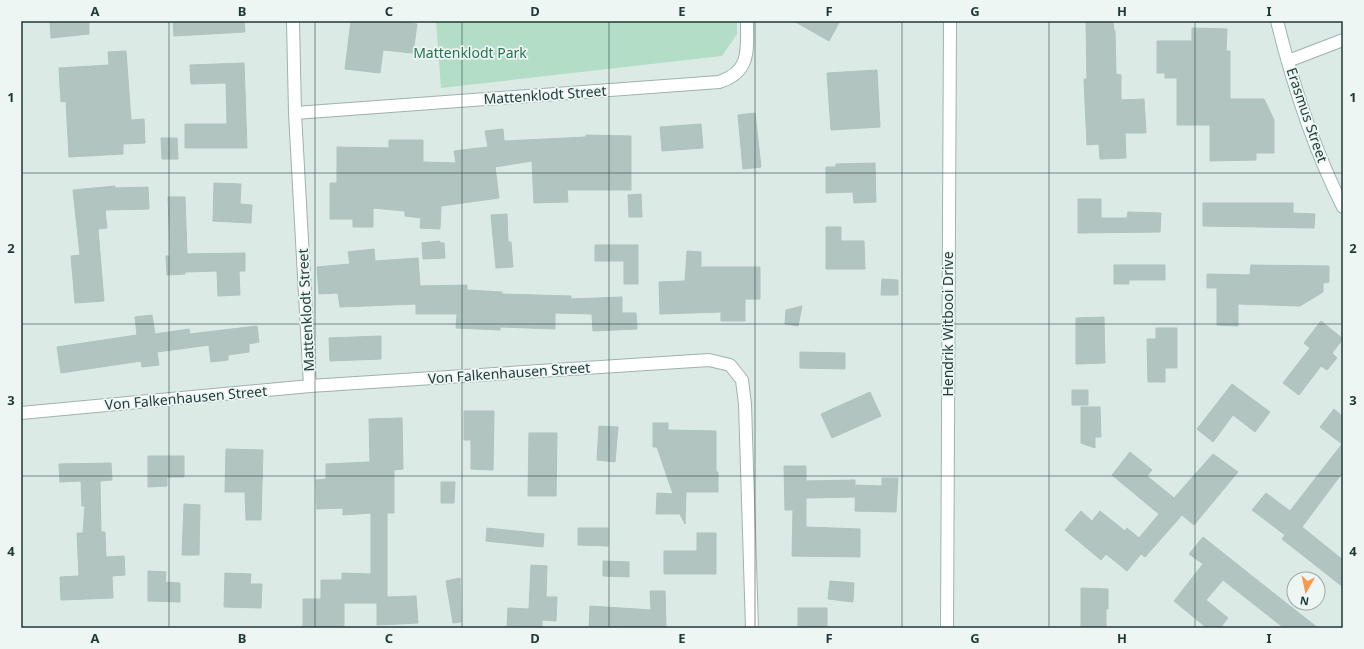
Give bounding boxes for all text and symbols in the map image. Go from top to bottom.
text: A [91,2,100,20]
text: B [238,2,246,20]
text: C [385,2,393,20]
text: D [530,2,540,20]
text: E [678,2,686,20]
text: F [825,2,833,20]
text: G [970,2,980,20]
text: H [1117,2,1127,20]
text: I [1266,2,1272,20]
park label: Mattenklodt Park [413,43,527,62]
street label: Erasmus Street [1282,65,1333,165]
street label: Mattenklodt Street [483,81,607,108]
text: 1 [7,88,15,106]
text: 1 [1349,88,1357,106]
text: 2 [7,239,15,257]
text: 2 [1349,239,1357,257]
street label: Mattenklodt Street [293,248,318,372]
street label: Hendrik Witbooi Drive [938,251,957,397]
street label: Von Falkenhausen Street [427,357,591,388]
street label: Von Falkenhausen Street [104,381,268,414]
text: 3 [7,391,15,409]
text: 3 [1349,391,1357,409]
text: 4 [7,542,15,560]
text: 4 [1349,542,1357,560]
north arrow [1286,571,1326,611]
text: N [1299,593,1310,609]
text: A [91,629,100,647]
text: B [238,629,246,647]
text: C [385,629,393,647]
text: D [530,629,540,647]
text: E [678,629,686,647]
text: F [825,629,833,647]
text: G [970,629,980,647]
text: H [1117,629,1127,647]
text: I [1266,629,1272,647]

